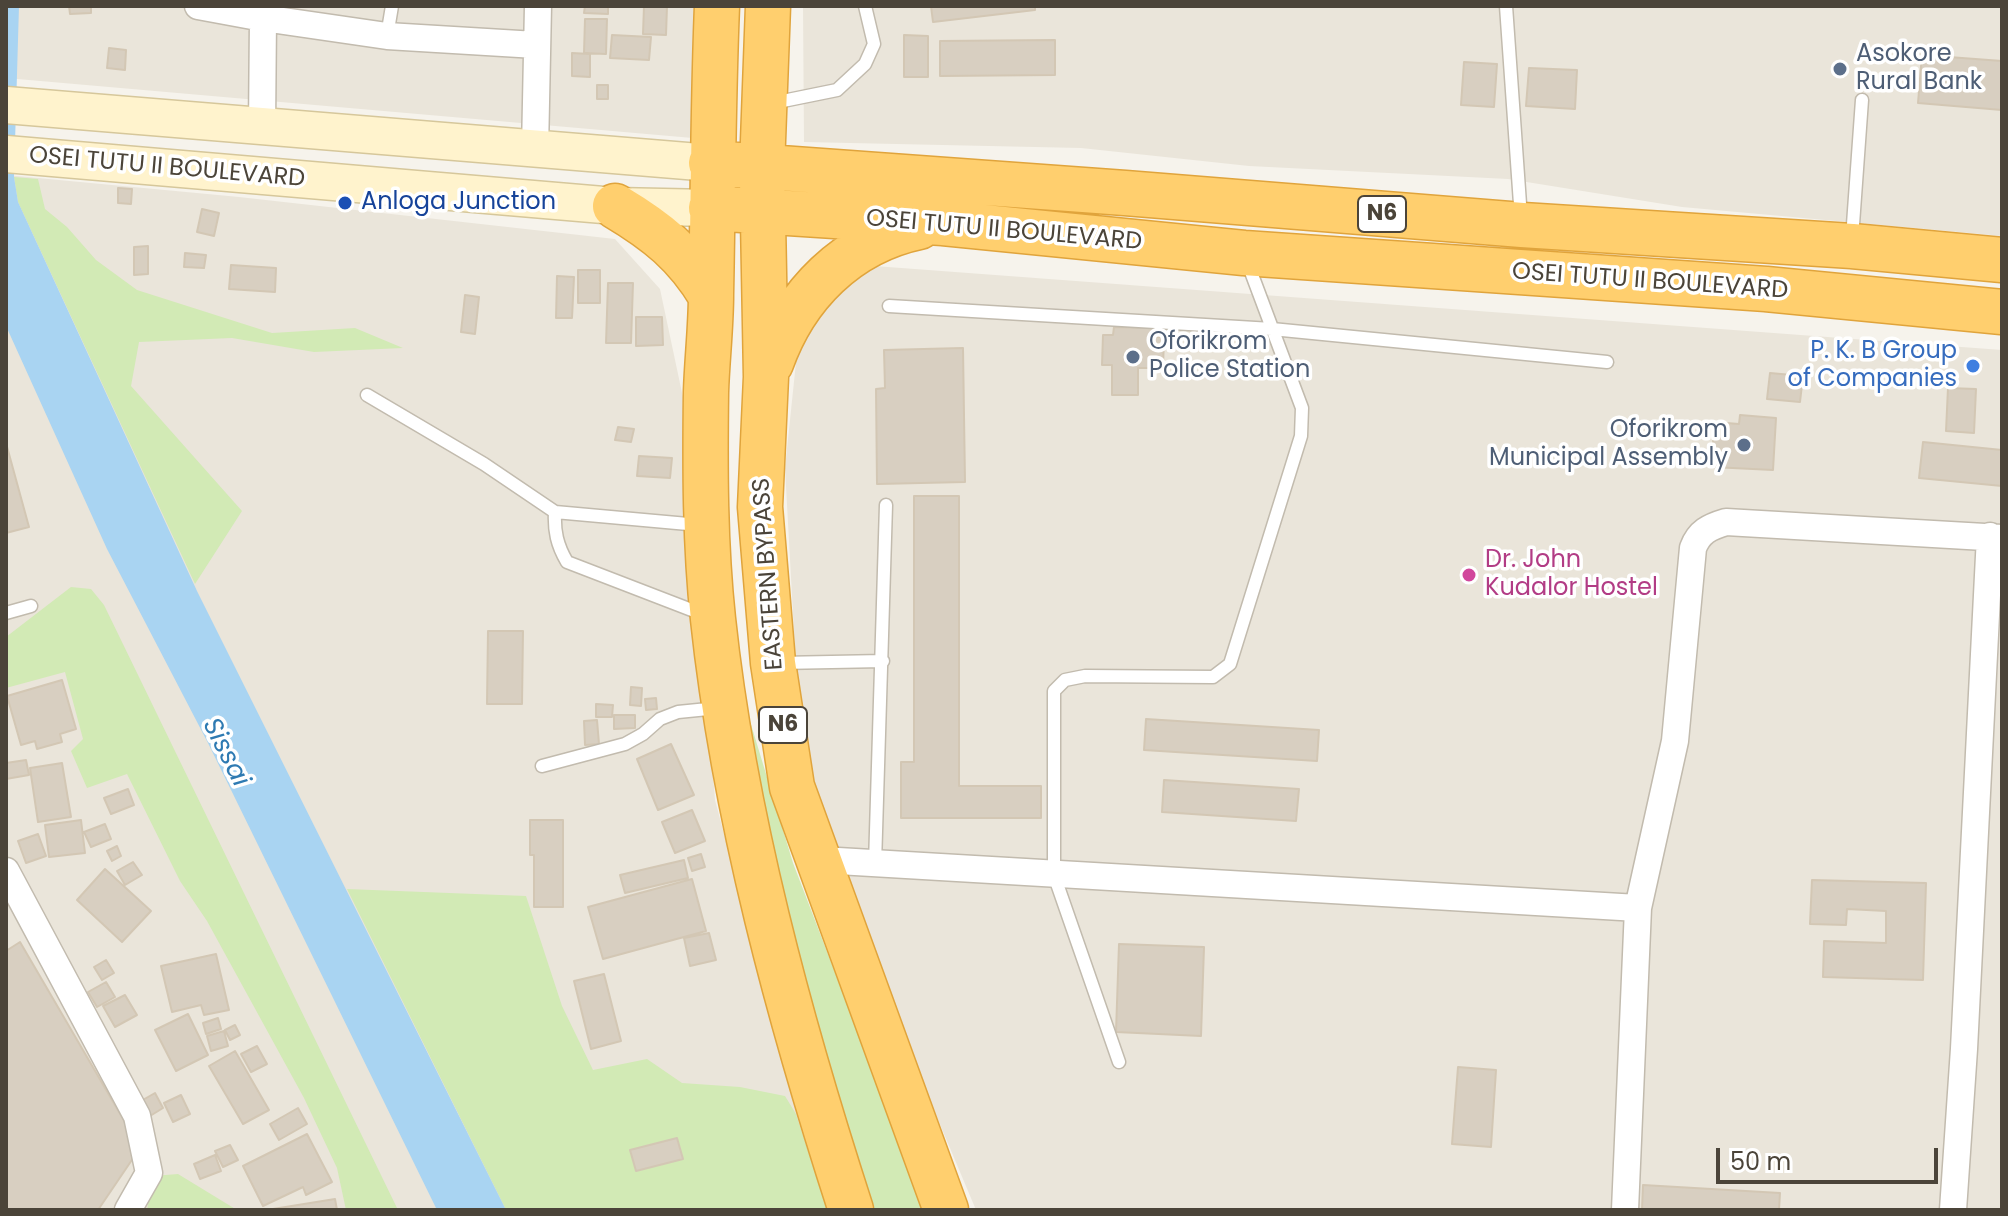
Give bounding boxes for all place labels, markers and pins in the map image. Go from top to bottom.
place label: Asokore Rural Bank [1856,41,1982,97]
marker: Asokore Rural Bank [1831,60,1849,78]
place label: Anloga Junction [361,189,556,217]
marker: Anloga Junction [336,194,354,212]
place label: Oforikrom Police Station [1149,329,1310,385]
place label: P. K. B Group of Companies [1788,338,1957,394]
marker: Oforikrom Police Station [1124,348,1142,366]
marker: P. K. B Group of Companies [1964,357,1982,375]
place label: Oforikrom Municipal Assembly [1489,417,1728,473]
marker: Oforikrom Municipal Assembly [1735,436,1753,454]
place label: Dr. John Kudalor Hostel [1485,547,1658,603]
marker: Dr. John Kudalor Hostel [1460,566,1478,584]

